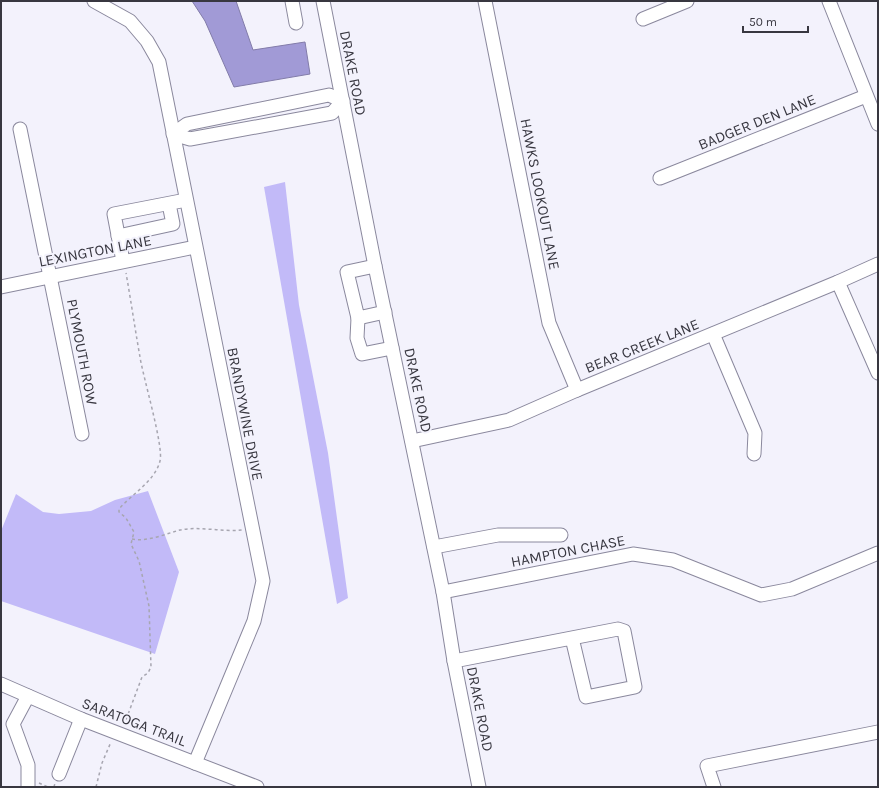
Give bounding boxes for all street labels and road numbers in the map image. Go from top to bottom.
street label: DRAKE ROAD [336,29,370,117]
street label: BADGER DEN LANE [696,90,818,154]
street label: HAWKS LOOKOUT LANE [516,117,564,271]
street label: LEXINGTON LANE [37,231,153,271]
street label: PLYMOUTH ROW [63,297,101,407]
street label: BEAR CREEK LANE [582,315,702,377]
street label: BRANDYWINE DRIVE [223,346,267,482]
street label: DRAKE ROAD [400,346,436,434]
street label: HAMPTON CHASE [509,531,627,571]
street label: DRAKE ROAD [463,665,497,753]
street label: SARATOGA TRAIL [79,694,189,750]

